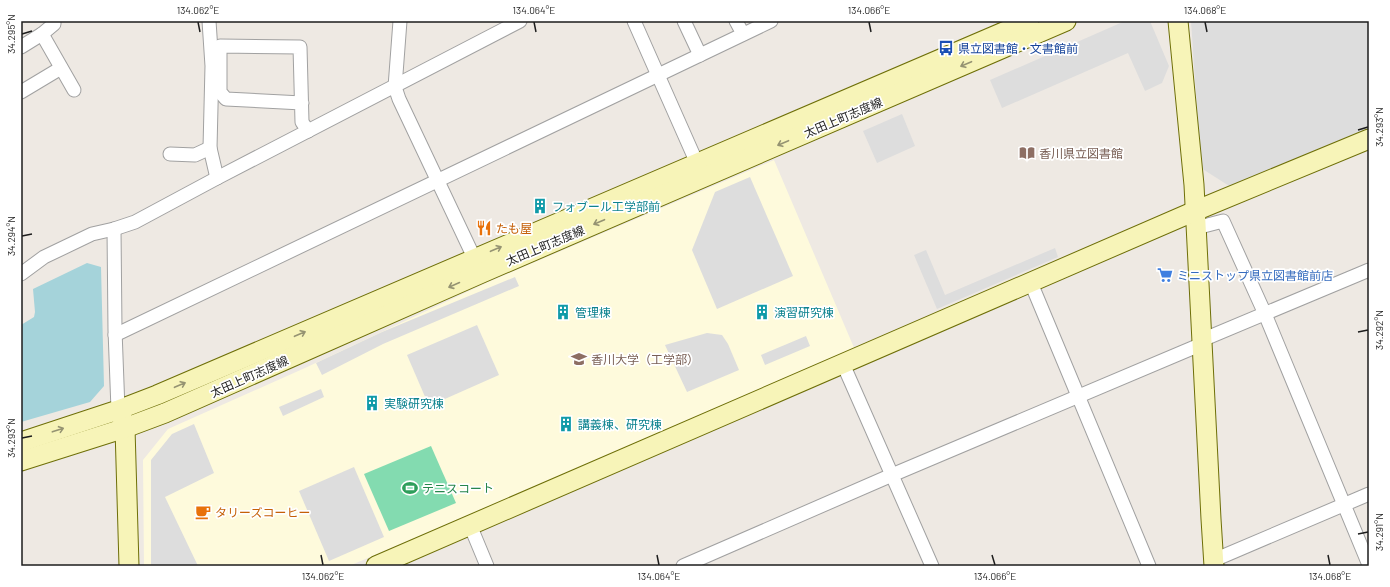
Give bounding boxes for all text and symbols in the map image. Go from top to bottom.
text: 134.062°E [177,4,219,16]
text: 134.064°E [513,4,555,16]
text: 134.066°E [848,4,890,16]
text: 134.068°E [1184,4,1226,16]
text: 34.295°N [5,14,17,54]
bus stop icon: 県立図書館・文書館前 [937,39,955,57]
place label: 県立図書館・文書館前 [958,41,1078,55]
one-way arrow [961,61,973,68]
street label: 太田上町志度線 [802,94,884,140]
text: 34.293°N [1373,107,1385,147]
one-way arrow [777,140,789,147]
library icon: 香川県立図書館 [1018,144,1036,162]
place label: 香川県立図書館 [1039,146,1123,160]
building icon: フォブール工学部前 [531,197,549,215]
place label: フォブール工学部前 [552,199,660,213]
text: 34.294°N [5,216,17,256]
restaurant icon: たも屋 [475,219,493,237]
one-way arrow [593,219,605,227]
place label: たも屋 [496,221,532,235]
street label: 太田上町志度線 [504,222,586,268]
one-way arrow [490,245,502,252]
supermarket icon: ミニストップ県立図書館前店 [1156,266,1174,284]
place label: ミニストップ県立図書館前店 [1177,268,1333,282]
one-way arrow [448,282,460,289]
building icon: 管理棟 [554,303,572,321]
building icon: 演習研究棟 [753,303,771,321]
place label: 管理棟 [575,305,611,319]
place label: 演習研究棟 [774,305,834,319]
text: 34.292°N [1373,310,1385,350]
one-way arrow [293,330,305,337]
school or university icon: 香川大学（工学部） [570,350,588,368]
place label: 香川大学（工学部） [591,352,699,366]
street label: 太田上町志度線 [208,353,290,399]
one-way arrow [174,381,186,388]
building icon: 実験研究棟 [363,394,381,412]
place label: 実験研究棟 [384,396,444,410]
building icon: 講義棟、研究棟 [557,415,575,433]
place label: 講義棟、研究棟 [578,417,662,431]
text: 34.293°N [5,418,17,458]
one-way arrow [51,426,64,433]
sports icon: テニスコート [401,479,419,497]
place label: テニスコート [422,481,494,495]
cafe icon: タリーズコーヒー [194,503,212,521]
place label: タリーズコーヒー [215,505,310,519]
text: 34.291°N [1373,513,1385,551]
text: 134.062°E [302,570,344,582]
text: 134.064°E [638,570,680,582]
text: 134.066°E [974,570,1016,582]
text: 134.068°E [1309,570,1351,582]

